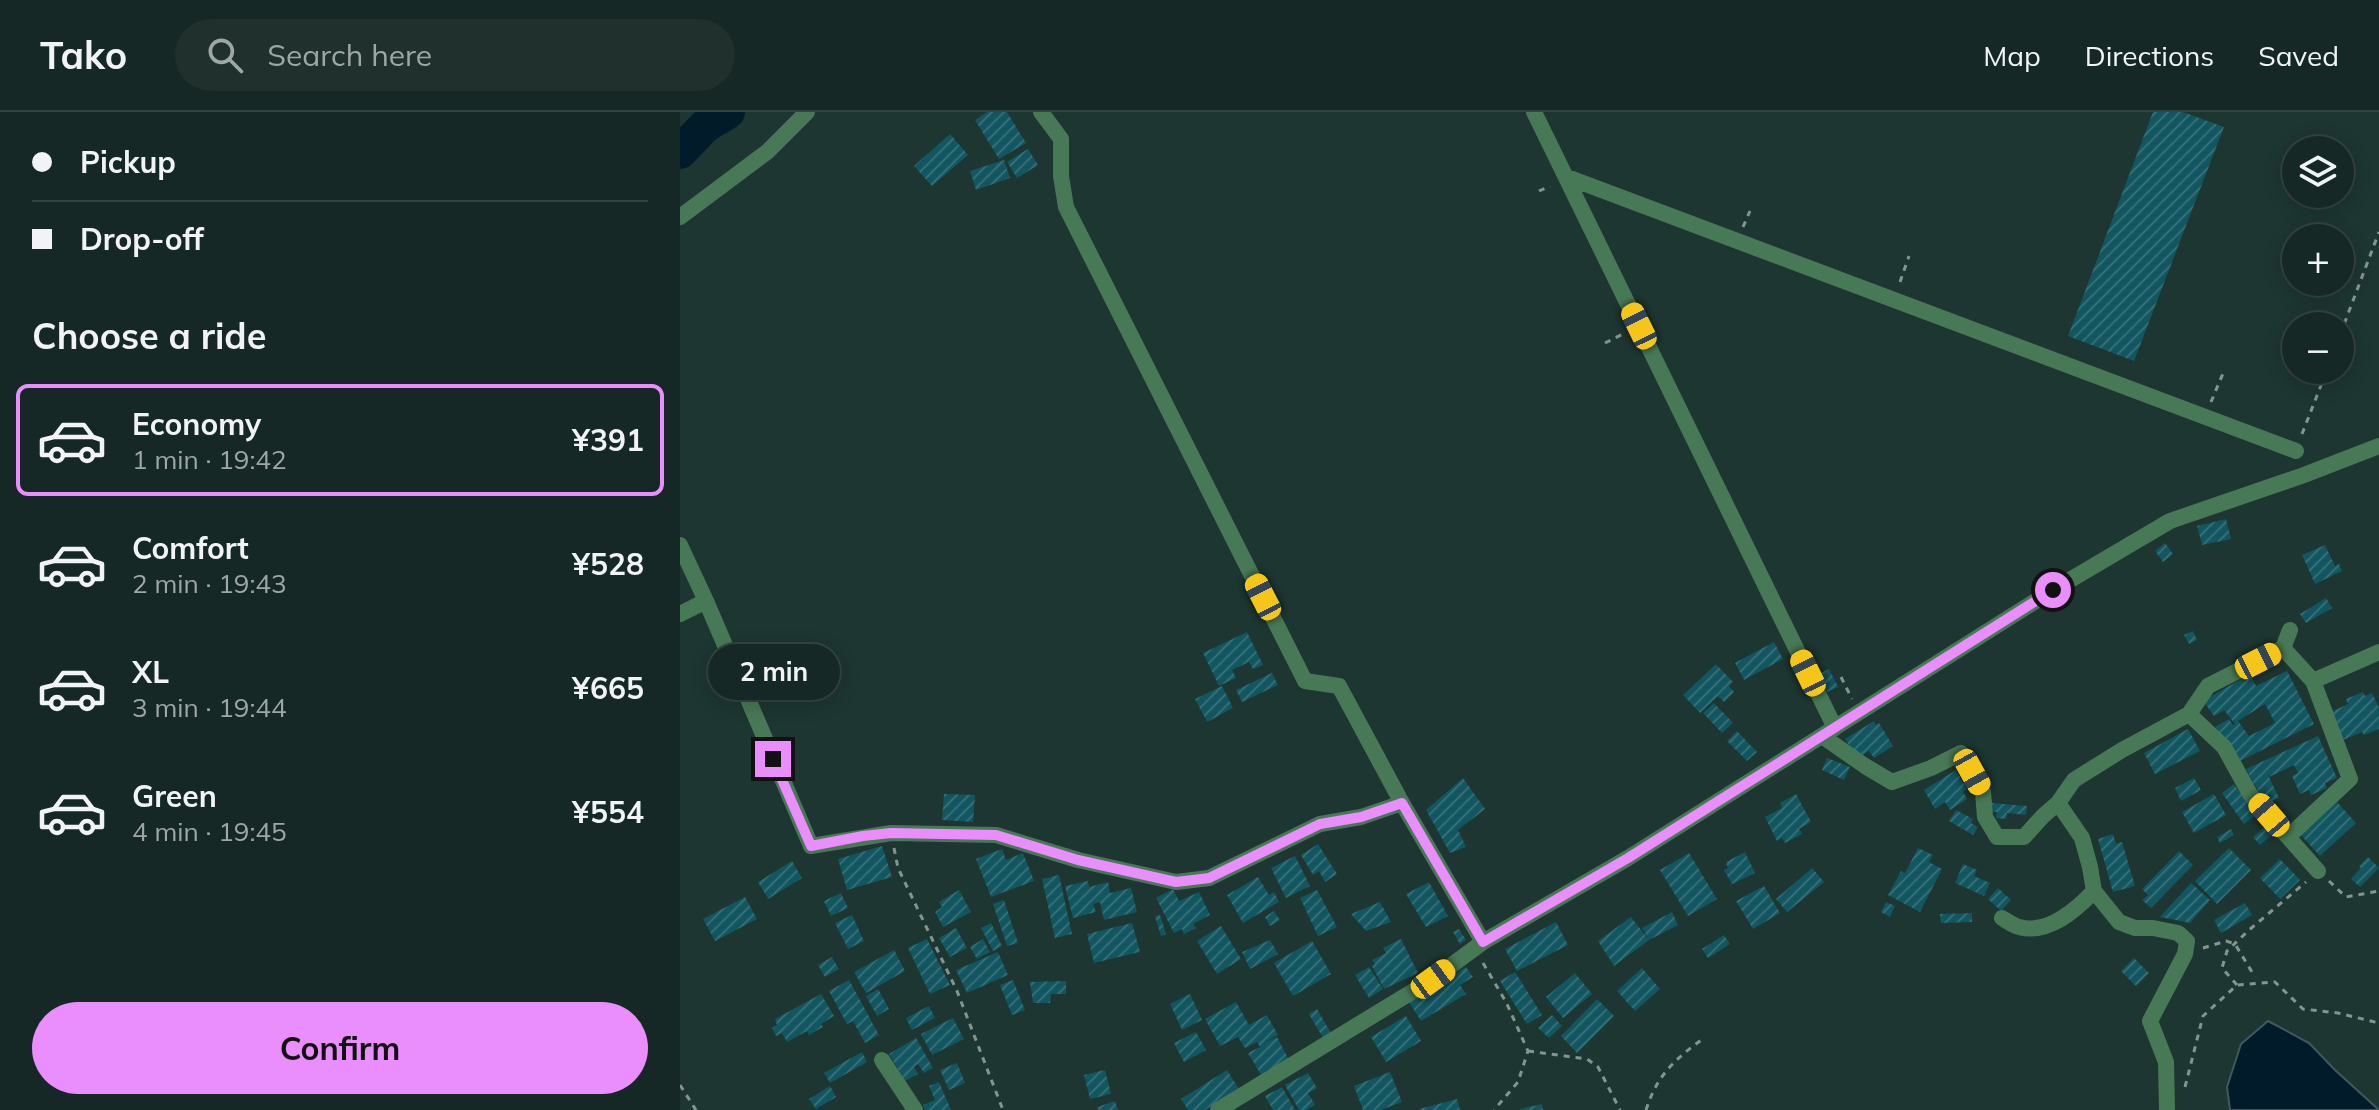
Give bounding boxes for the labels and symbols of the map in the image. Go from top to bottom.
car [1618,299,1660,353]
car [1241,570,1285,624]
route start [2035,572,2071,608]
car [2231,639,2285,683]
callout: 2 min [707,643,839,699]
car [1787,646,1829,700]
route end [755,741,791,777]
car [1950,745,1994,799]
car [2244,789,2294,841]
car [1407,955,1459,1003]

